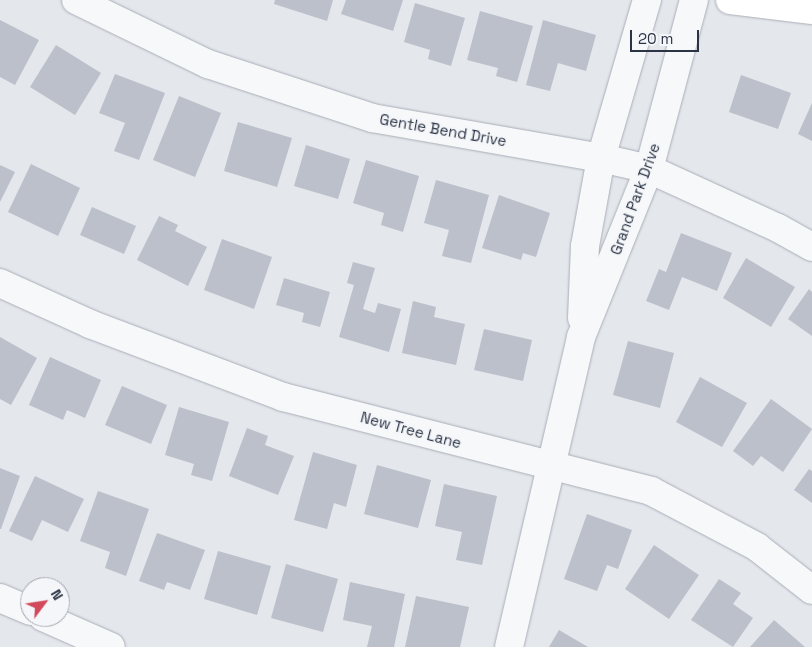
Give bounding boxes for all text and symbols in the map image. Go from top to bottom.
scale bar [632,20,701,52]
text: 20 m [638,29,673,48]
street label: Gentle Bend Drive [378,110,508,150]
street label: Grand Park Drive [606,141,664,257]
street label: New Tree Lane [358,408,464,452]
north arrow [20,577,70,627]
text: N [47,586,67,603]

